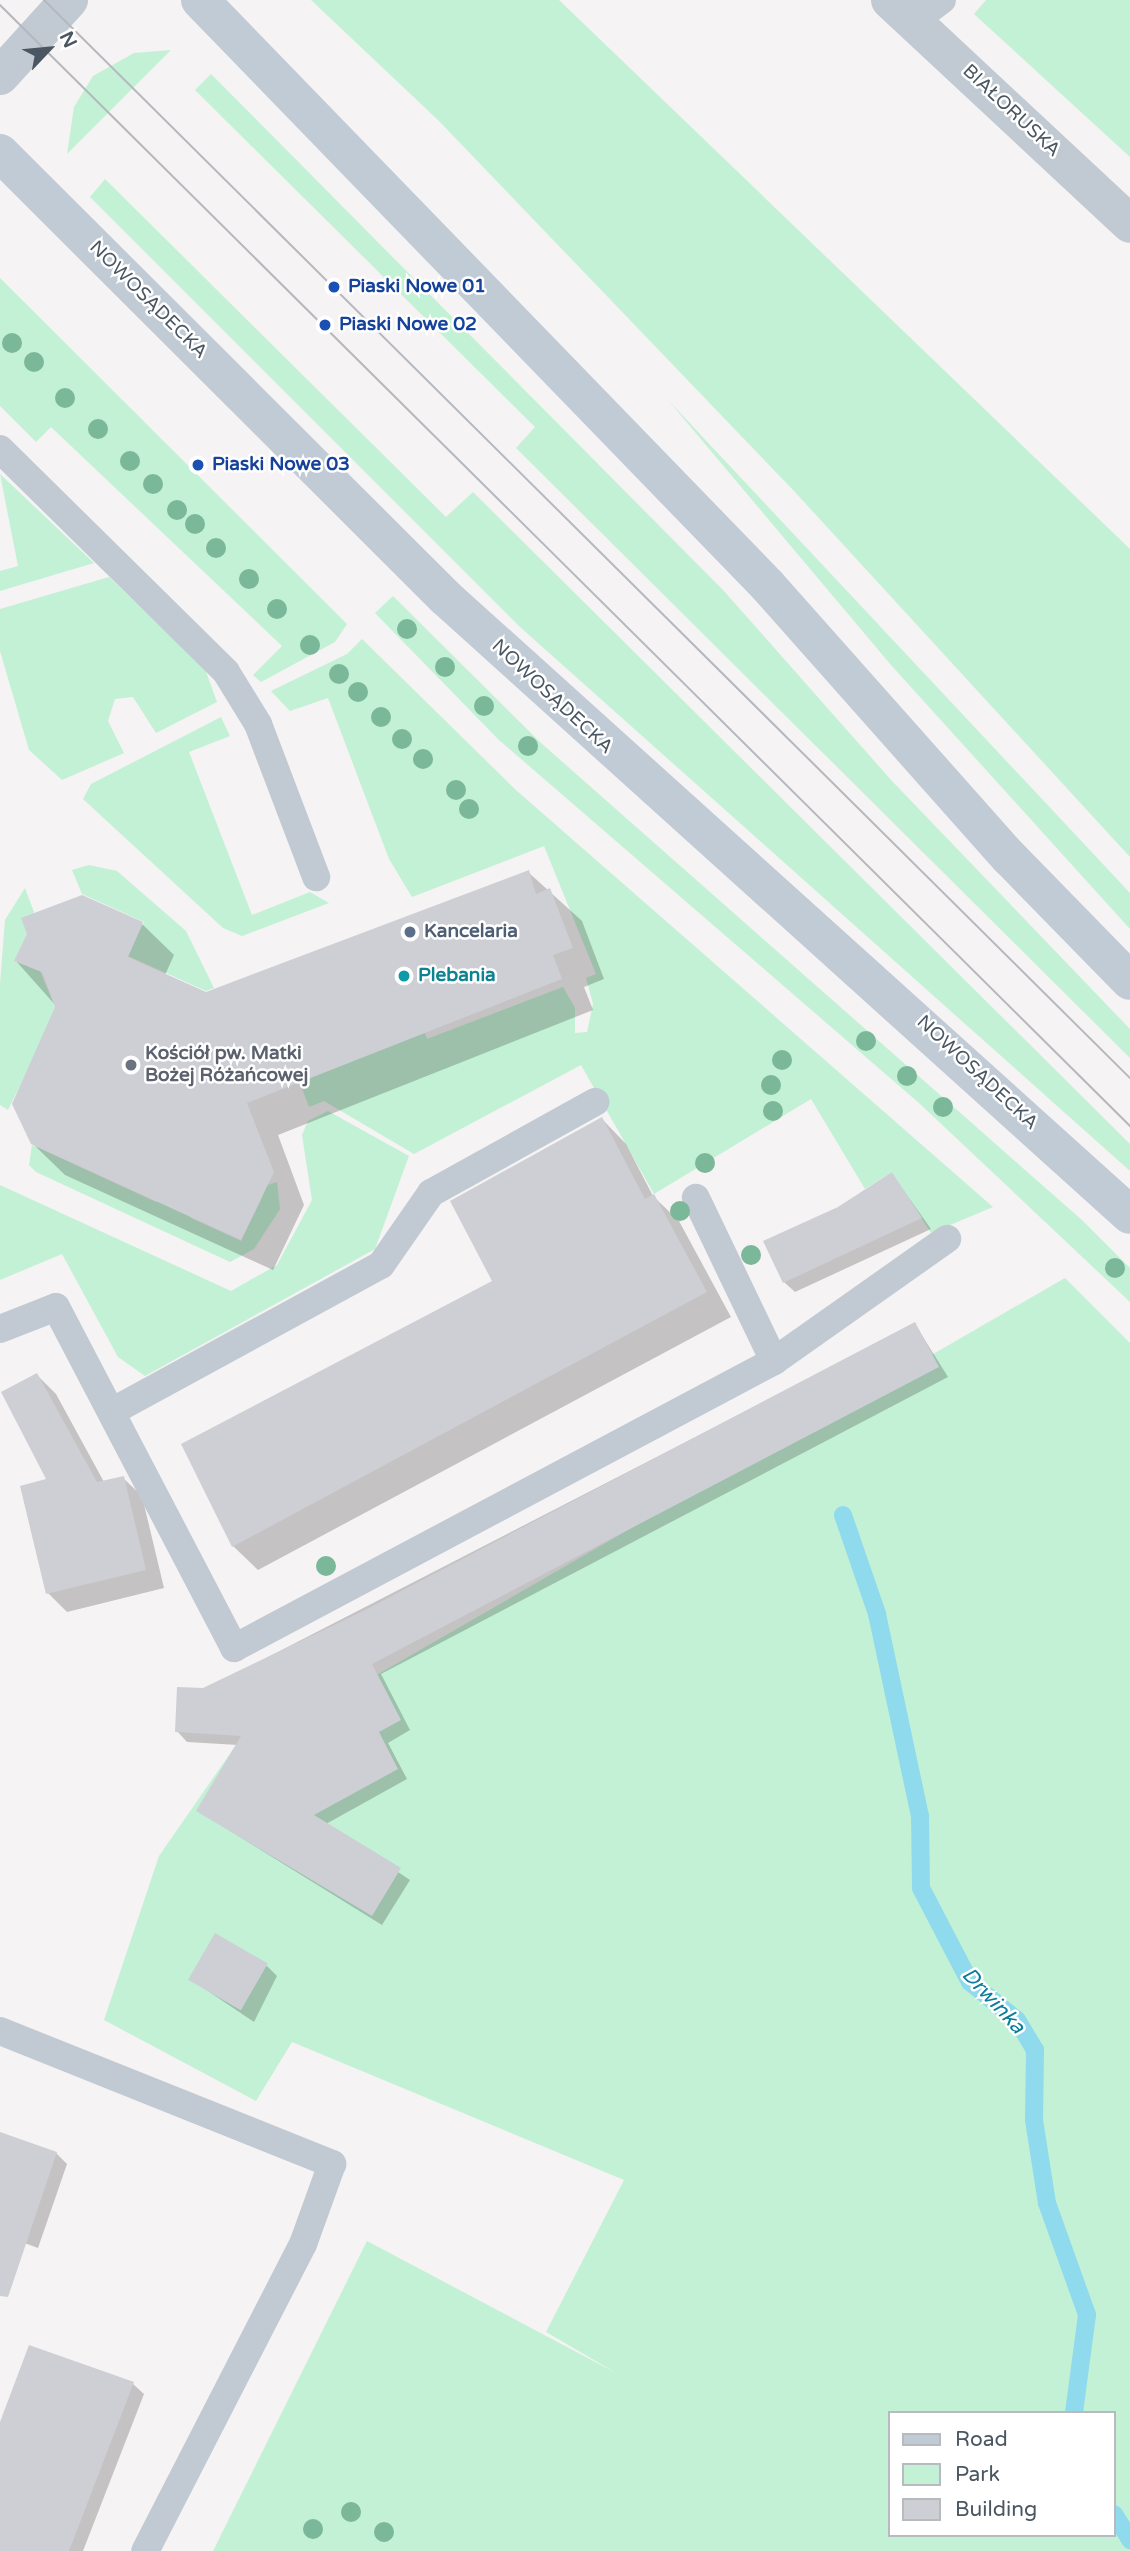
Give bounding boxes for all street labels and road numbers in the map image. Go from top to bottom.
street label: BIAŁORUSKA [957,60,1065,162]
street label: NOWOSĄDECKA [84,236,212,364]
street label: NOWOSĄDECKA [487,635,617,759]
street label: NOWOSĄDECKA [912,1011,1042,1135]

